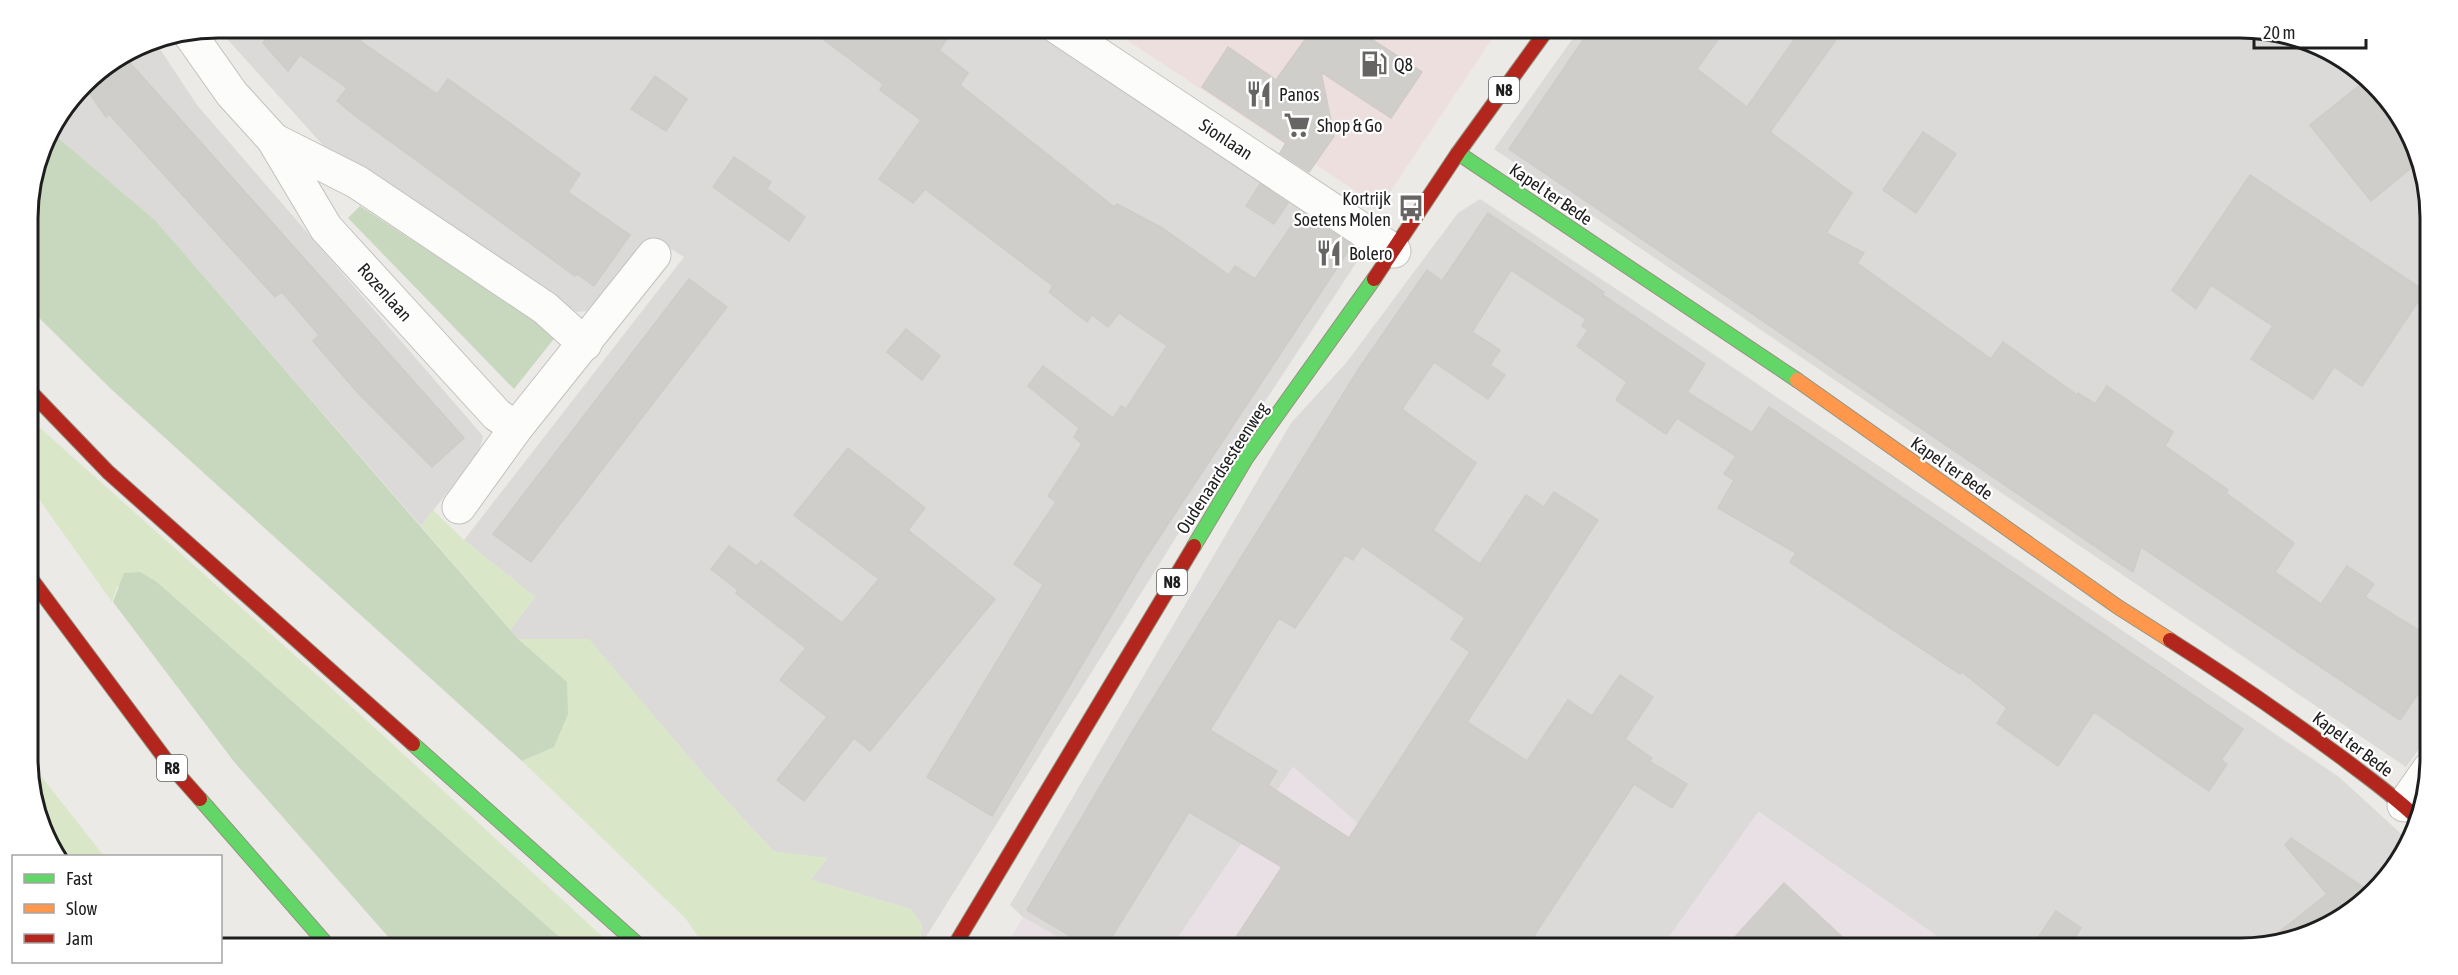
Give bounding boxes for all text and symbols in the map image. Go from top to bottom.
scale bar [2254,12,2366,50]
text: 20 m [2263,22,2295,43]
fuel station icon: Q8 [1359,49,1389,79]
place label: Q8 [1394,54,1413,75]
road number: N8 [1489,77,1519,103]
restaurant icon: Panos [1244,79,1274,109]
place label: Panos [1279,84,1319,105]
supermarket icon: Shop & Go [1282,110,1312,140]
street label: Sionlaan [1195,114,1257,164]
place label: Shop & Go [1317,115,1383,136]
street label: Kapel ter Bede [1506,159,1596,229]
place label: Kortrijk Soetens Molen [1294,188,1391,230]
bus stop icon: Kortrijk Soetens Molen [1396,193,1426,223]
restaurant icon: Bolero [1314,238,1344,268]
place label: Bolero [1349,243,1393,264]
street label: Rozenlaan [354,259,416,325]
street label: Oudenaardsesteenweg [1172,398,1272,538]
street label: Kapel ter Bede [1907,432,1997,504]
road number: N8 [1157,569,1187,595]
street label: Kapel ter Bede [2309,707,2397,781]
road number: R8 [157,755,187,781]
legend [12,855,222,963]
text: Fast [66,868,93,889]
text: Slow [66,898,97,919]
text: Jam [66,928,93,949]

